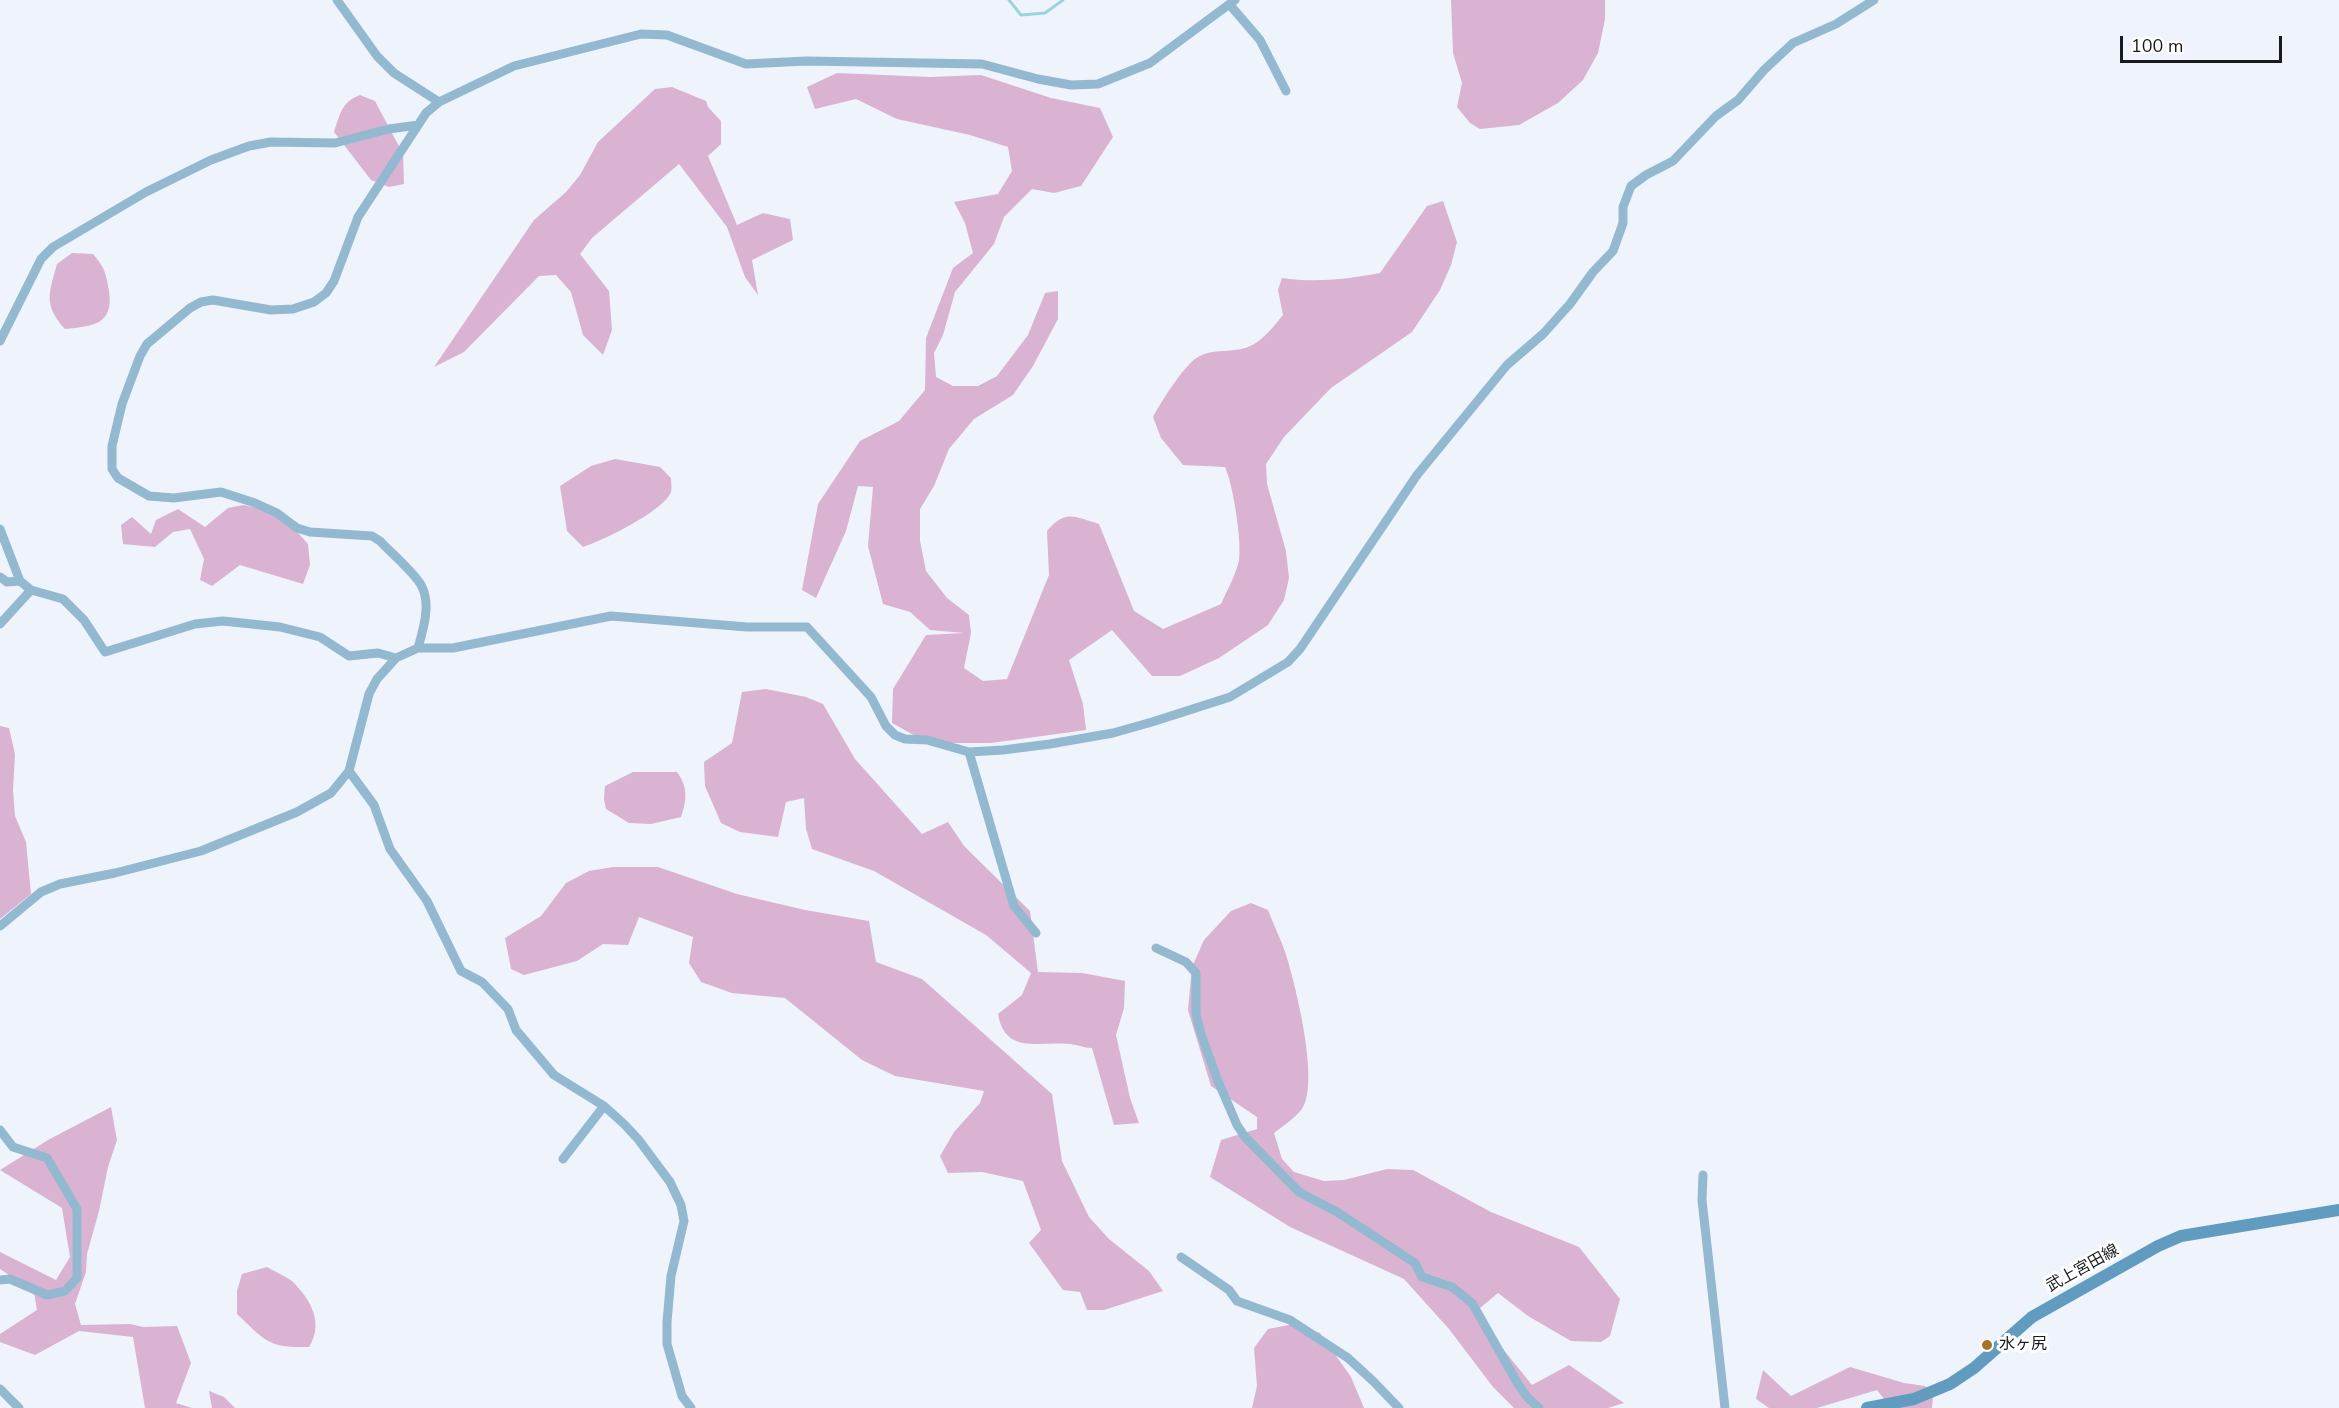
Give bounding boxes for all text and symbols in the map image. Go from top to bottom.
scale bar [2123,24,2285,62]
text: 100 m [2131,34,2183,58]
street label: 武上宮田線 [2043,1241,2123,1297]
place label: 水ヶ尻 [1999,1335,2047,1355]
marker: 水ヶ尻 [1980,1338,1994,1352]

